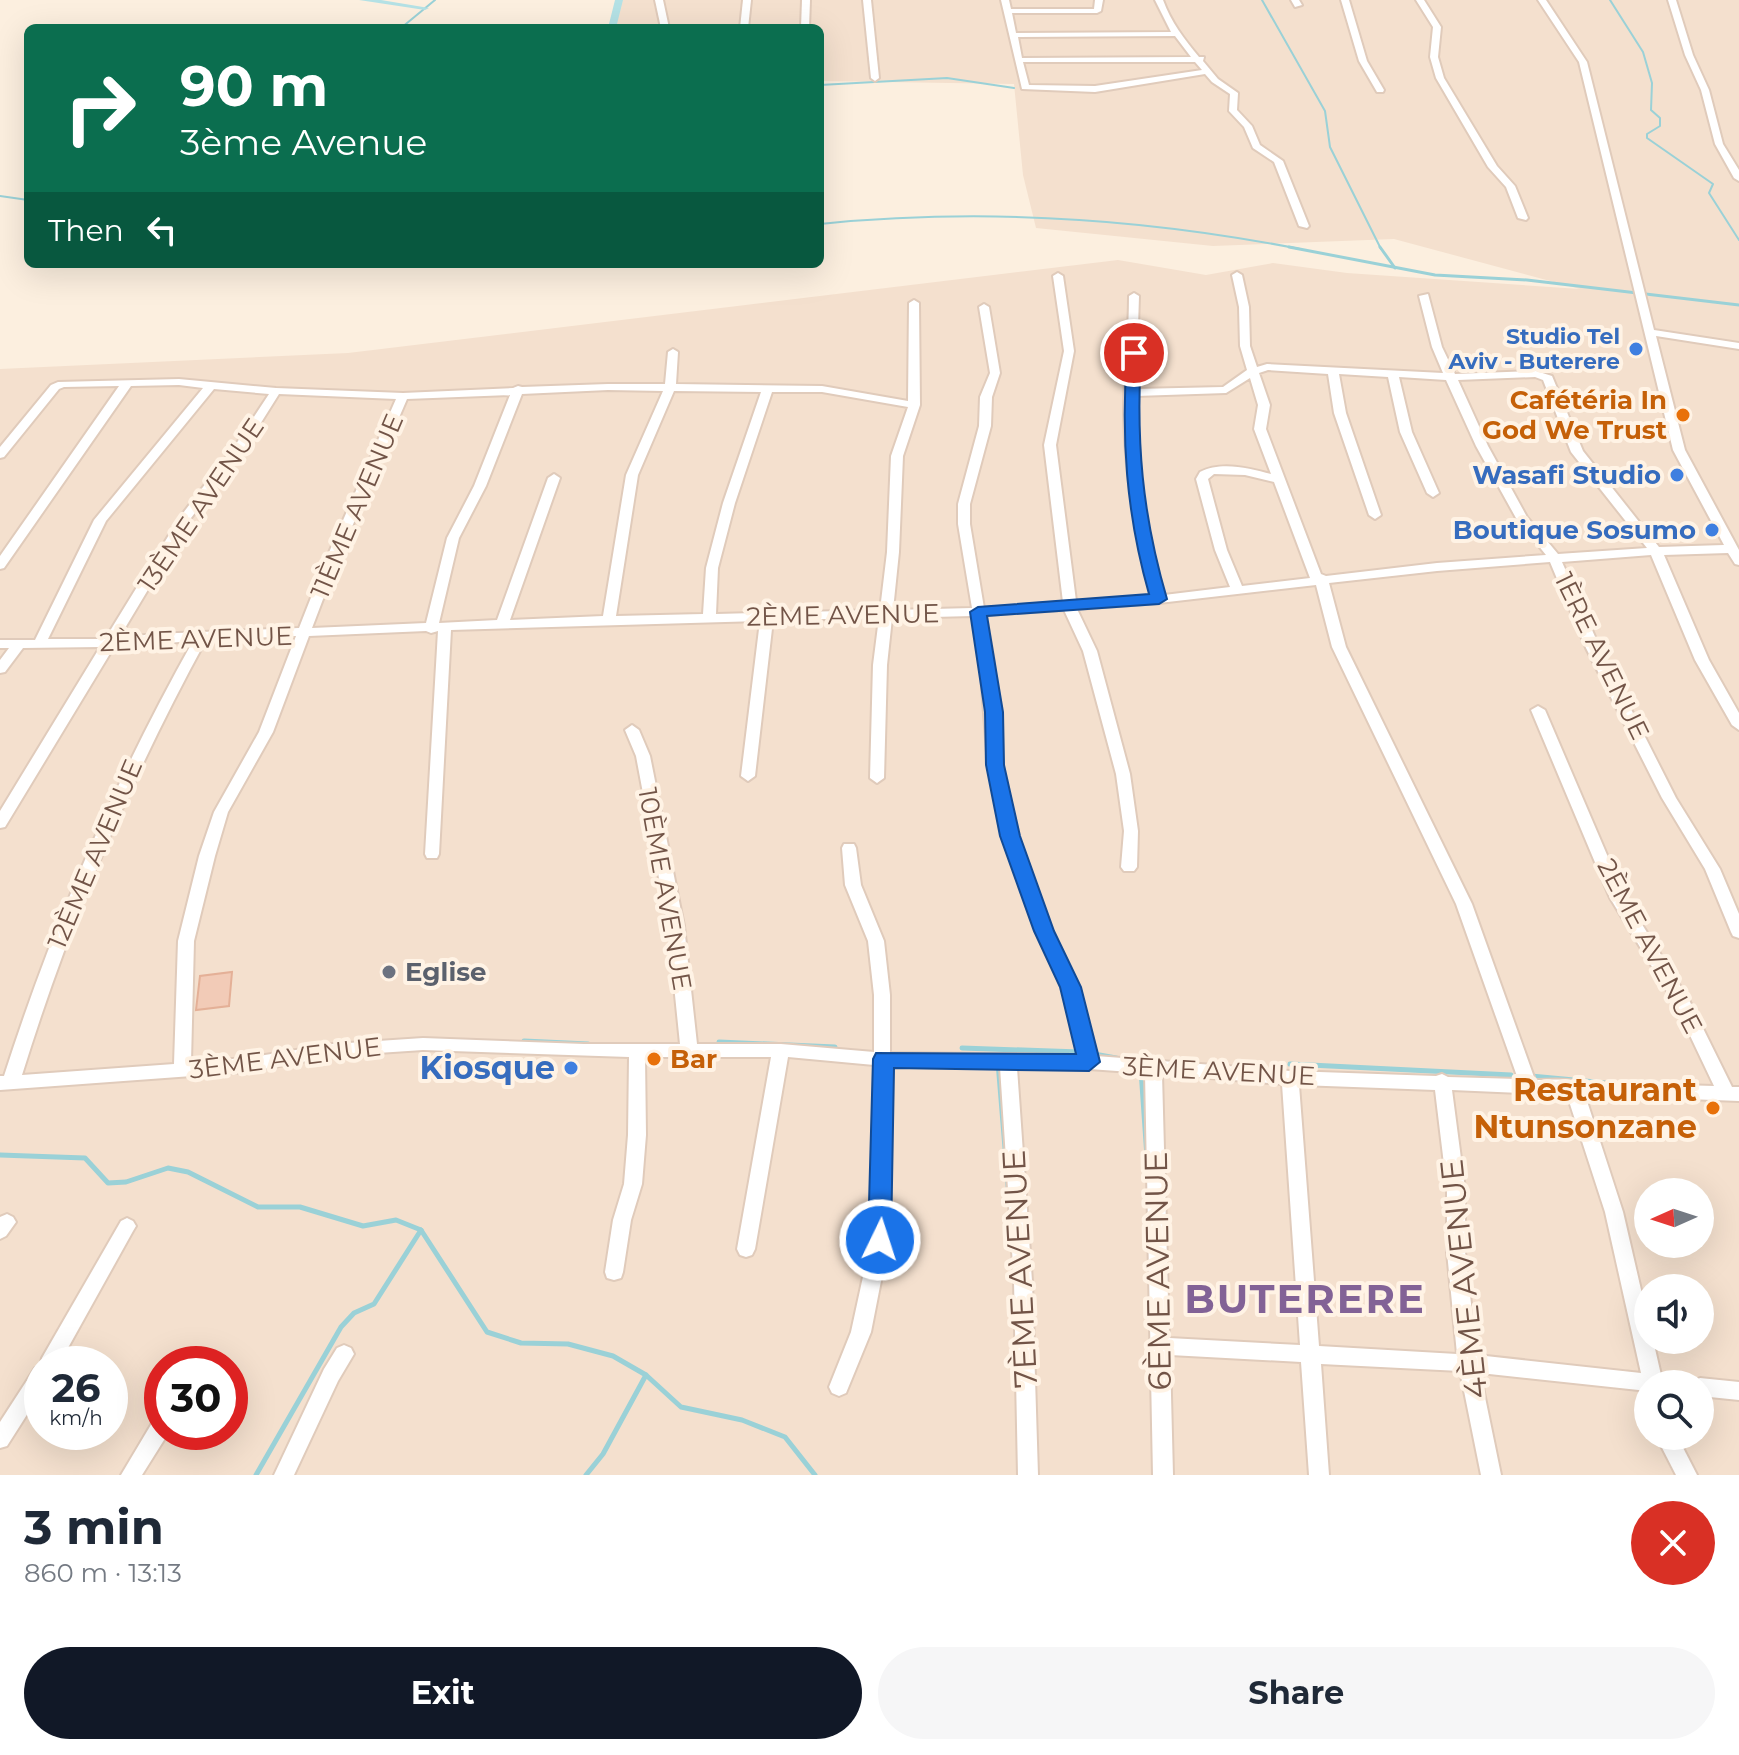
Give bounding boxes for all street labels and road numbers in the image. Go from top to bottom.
street label: 11ÈME AVENUE [304,409,410,603]
street label: 13ÈME AVENUE [131,412,271,598]
street label: 1ÈRE AVENUE [1548,567,1656,745]
street label: 2ÈME AVENUE [746,597,940,633]
street label: 2ÈME AVENUE [99,620,293,658]
street label: 12ÈME AVENUE [41,755,149,953]
street label: 10ÈME AVENUE [631,785,699,993]
street label: 2ÈME AVENUE [1591,853,1709,1039]
street label: 3ÈME AVENUE [187,1030,383,1086]
street label: 3ÈME AVENUE [1122,1050,1316,1092]
street label: 7ÈME AVENUE [994,1149,1045,1389]
street label: 6ÈME AVENUE [1136,1151,1179,1391]
street label: 4ÈME AVENUE [1432,1157,1495,1401]

